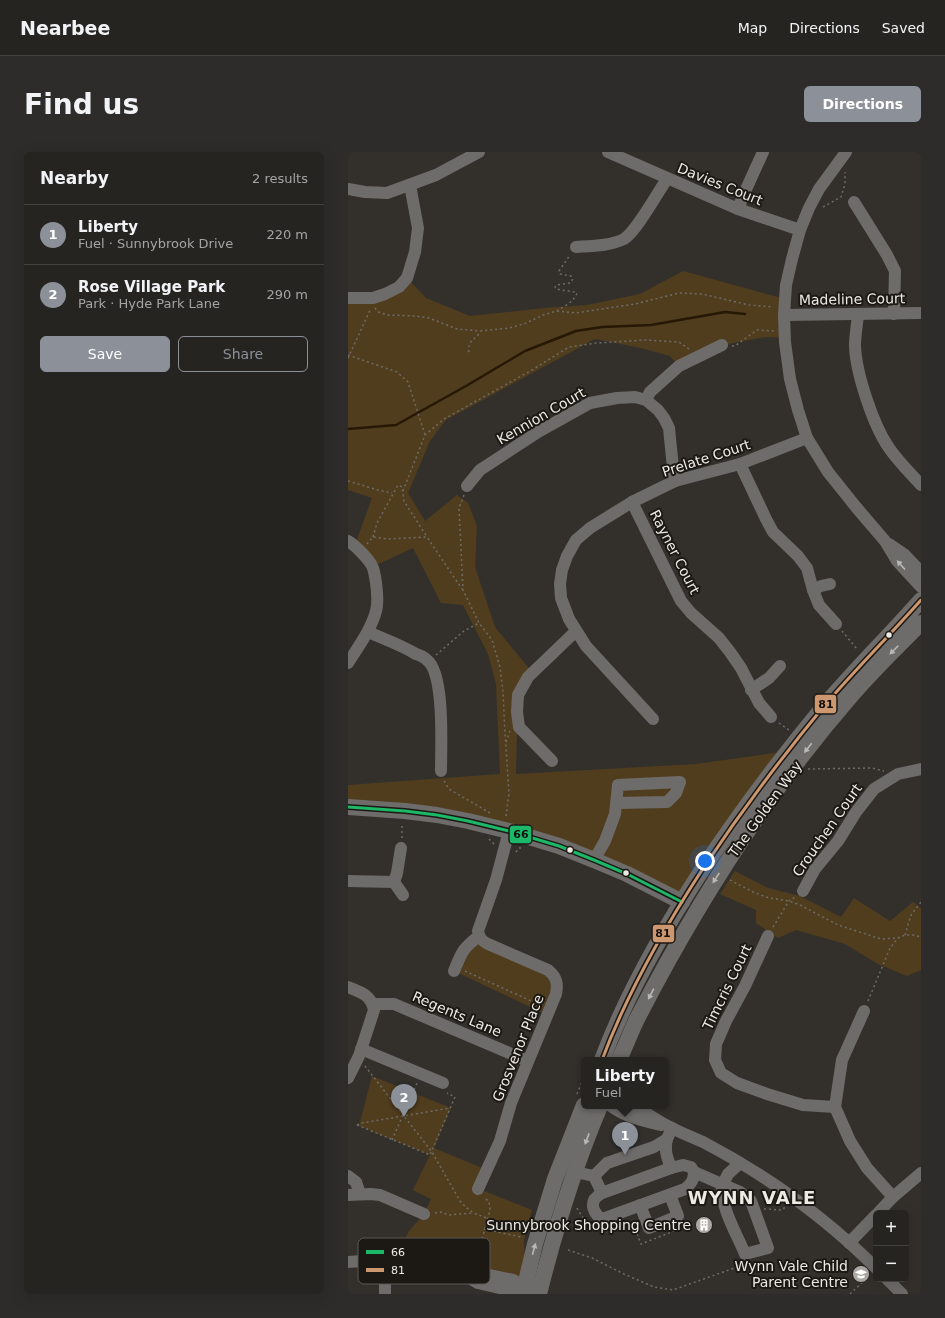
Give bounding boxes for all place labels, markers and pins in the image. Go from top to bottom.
unlabelled marker [884,630,894,640]
unlabelled marker [565,845,575,855]
unlabelled marker [621,868,631,878]
pin: 2 [391,1084,417,1117]
pin: 1 [612,1122,638,1155]
building icon: Sunnybrook Shopping Centre [694,1215,714,1235]
place label: Sunnybrook Shopping Centre [486,1217,691,1233]
place label: Wynn Vale Child Parent Centre [735,1258,848,1290]
school or university icon: Wynn Vale Child Parent Centre [851,1264,871,1284]

